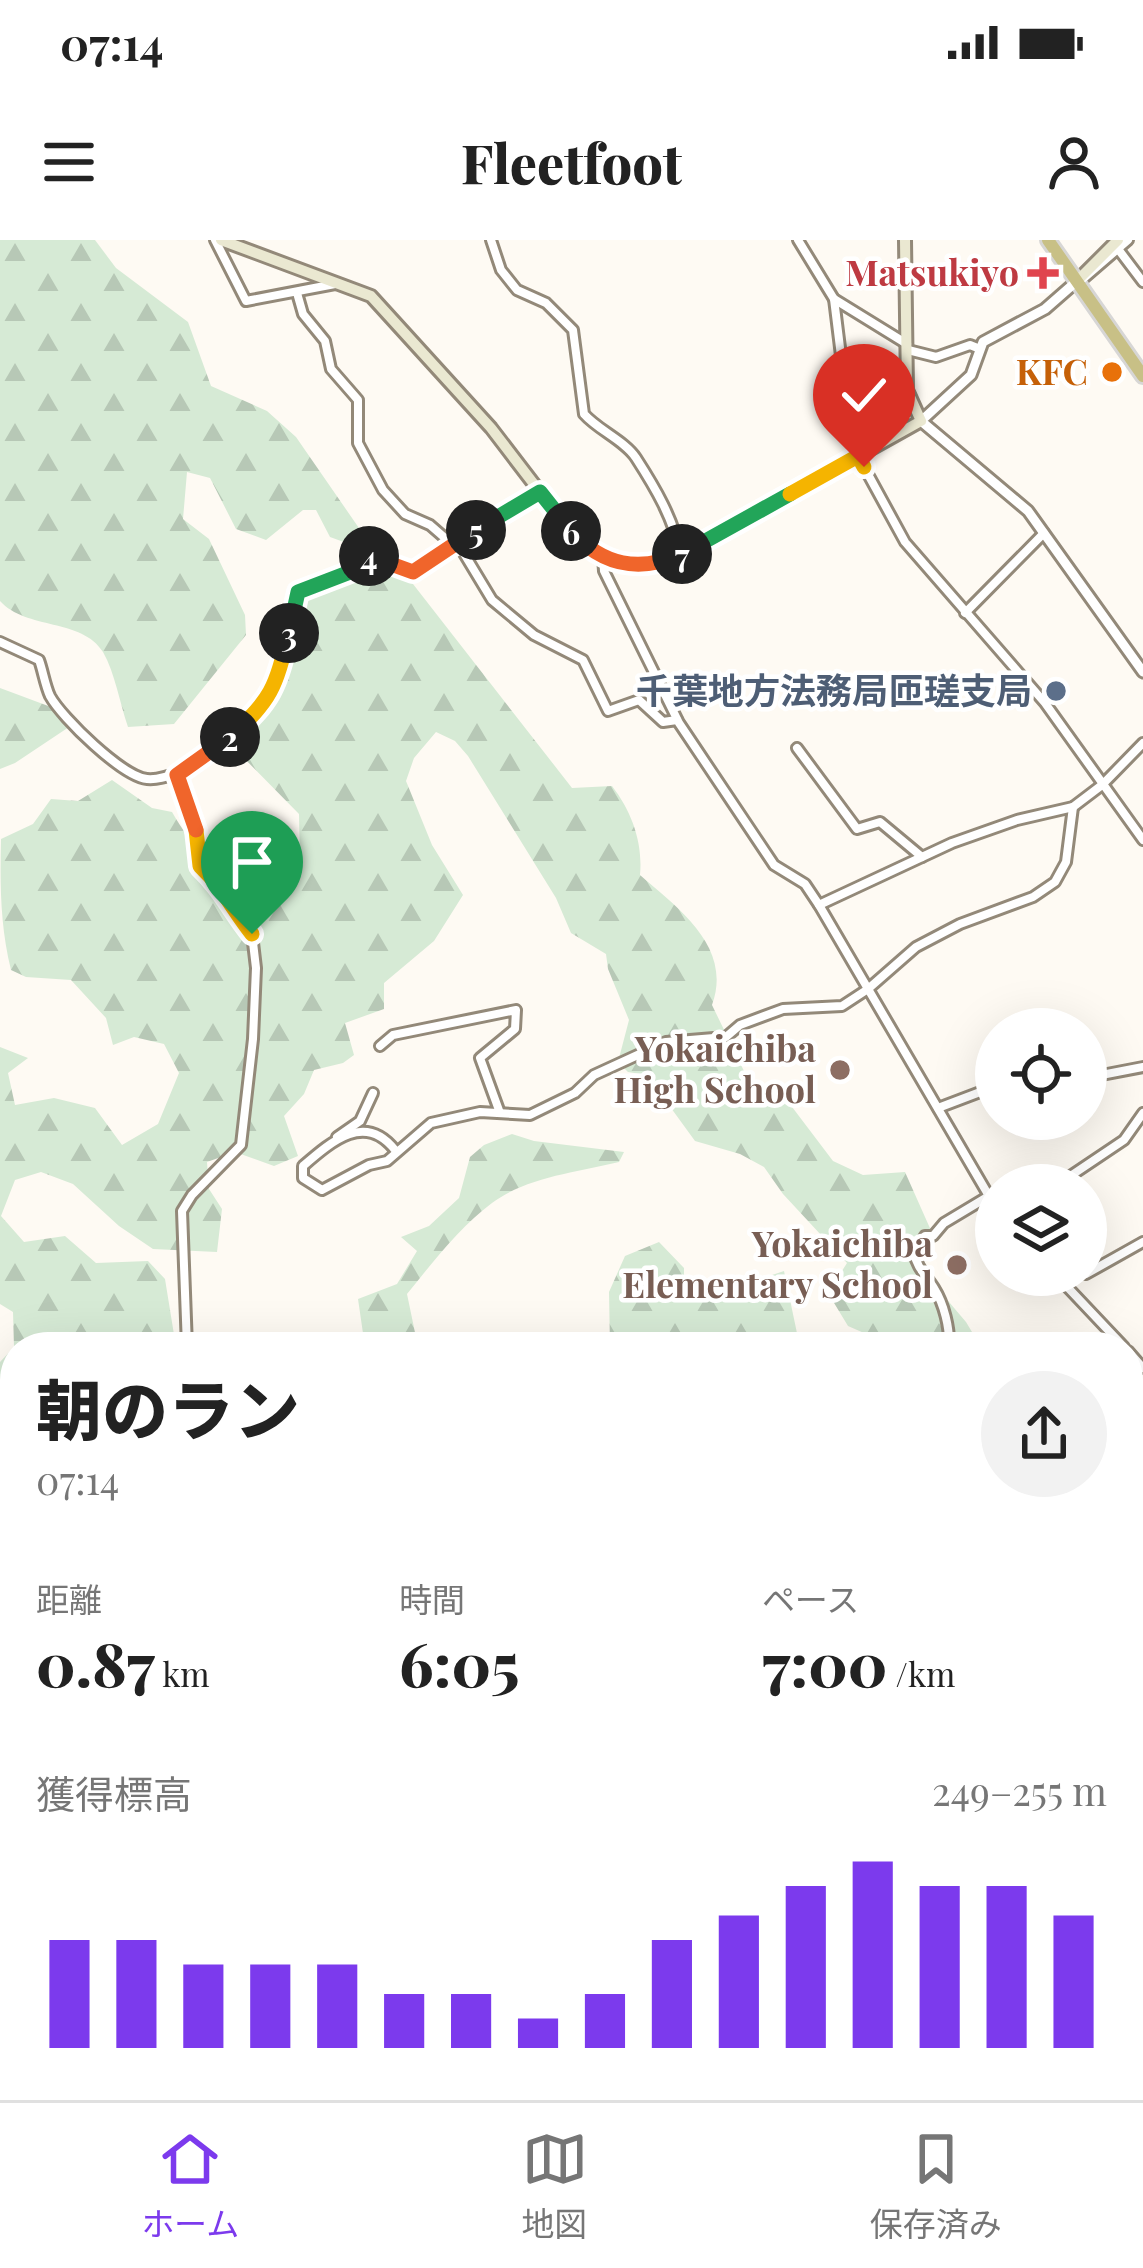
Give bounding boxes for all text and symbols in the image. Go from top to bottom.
text: 07:14 [60,12,164,72]
text: Fleetfoot [461,126,682,198]
icon: menu [36,129,102,195]
icon: person [1041,129,1107,195]
place label: Matsukiyo [845,247,1019,295]
marker: Matsukiyo [1030,260,1056,286]
pin [813,344,915,467]
place label: KFC [1016,346,1088,394]
marker: KFC [1099,359,1125,385]
icon: check [831,362,897,428]
pin: 5 [446,500,506,560]
pin: 6 [541,501,601,561]
text: 5 [468,508,484,552]
text: 6 [562,509,580,553]
pin: 7 [652,524,712,584]
pin: 4 [339,526,399,586]
text: 7 [674,532,690,576]
text: 4 [360,534,378,578]
pin: 3 [259,603,319,663]
text: 3 [281,611,297,655]
place label: 千葉地方法務局匝瑳支局 [636,665,1032,713]
marker: 千葉地方法務局匝瑳支局 [1043,678,1069,704]
pin: 2 [200,707,260,767]
text: 2 [221,715,239,759]
pin [201,811,303,934]
icon: arrive [219,829,285,895]
map controls [975,1008,1107,1296]
button: locate [975,1008,1107,1140]
place label: Yokaichiba High School [613,1023,816,1112]
marker: Yokaichiba High School [827,1057,853,1083]
button: layers [975,1164,1107,1296]
place label: Yokaichiba Elementary School [622,1218,933,1307]
marker: Yokaichiba Elementary School [944,1252,970,1278]
text: 朝のラン [36,1364,300,1452]
button: share [981,1371,1107,1497]
text: 07:14 [36,1453,119,1505]
text: 距離 [36,1576,102,1620]
text: 時間 [399,1576,465,1620]
text: ペース [762,1576,859,1620]
text: 0.87 [36,1622,155,1702]
text: 6:05 [399,1622,519,1702]
text: 7:00 [762,1622,887,1702]
text: km [155,1651,210,1695]
text: /km [887,1651,955,1695]
text: 249–255 m [932,1764,1107,1816]
text: 獲得標高 [36,1767,192,1819]
tab: ホーム [141,2126,239,2246]
tab: 地図 [522,2126,588,2246]
tab: 保存済み [870,2126,1002,2246]

